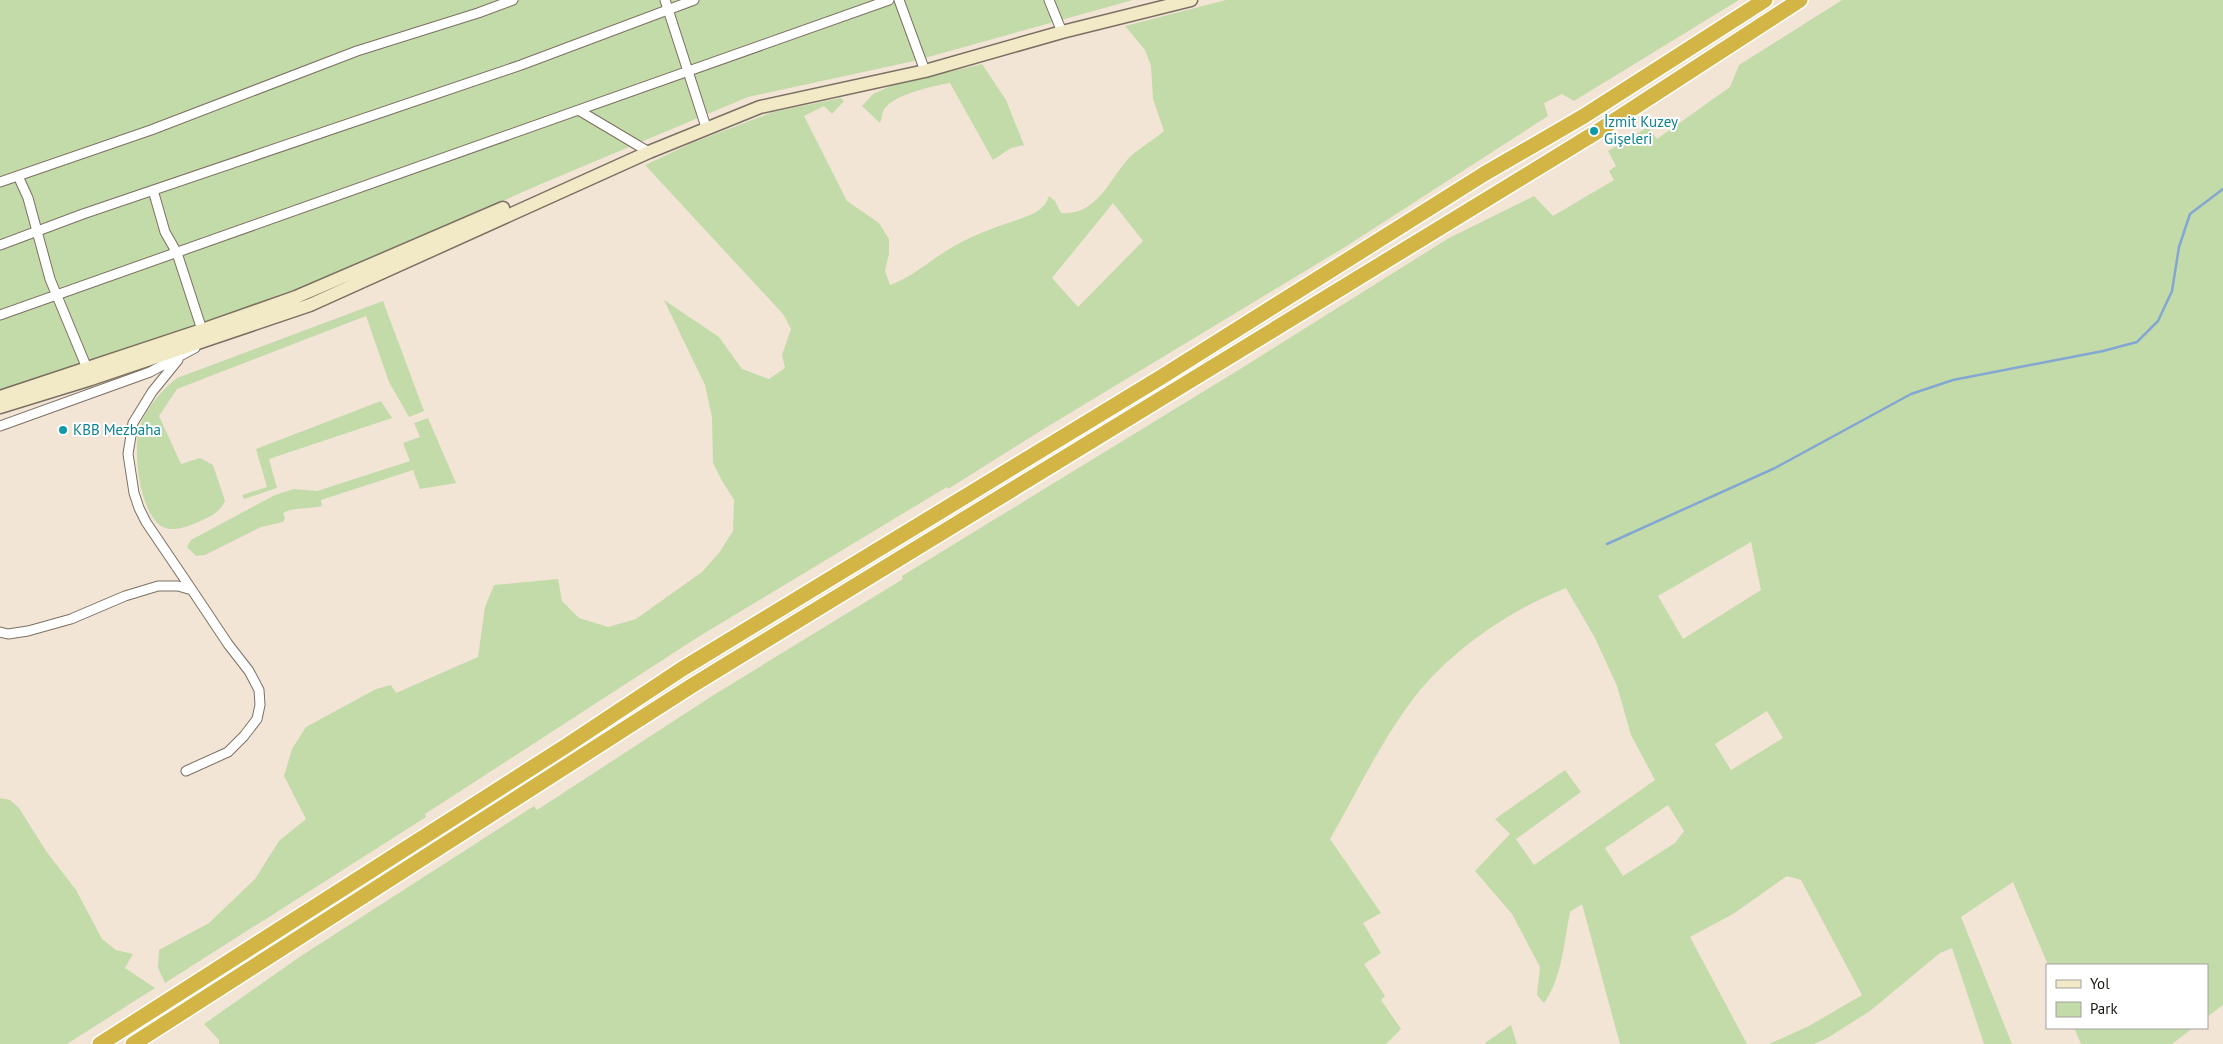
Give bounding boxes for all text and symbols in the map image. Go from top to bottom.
place label: İzmit Kuzey Gişeleri [1604,112,1678,148]
marker: İzmit Kuzey Gişeleri [1588,125,1600,137]
place label: KBB Mezbaha [73,420,161,439]
marker: KBB Mezbaha [57,424,69,436]
legend [2046,964,2208,1029]
text: Yol [2090,974,2110,993]
text: Park [2090,999,2118,1018]

